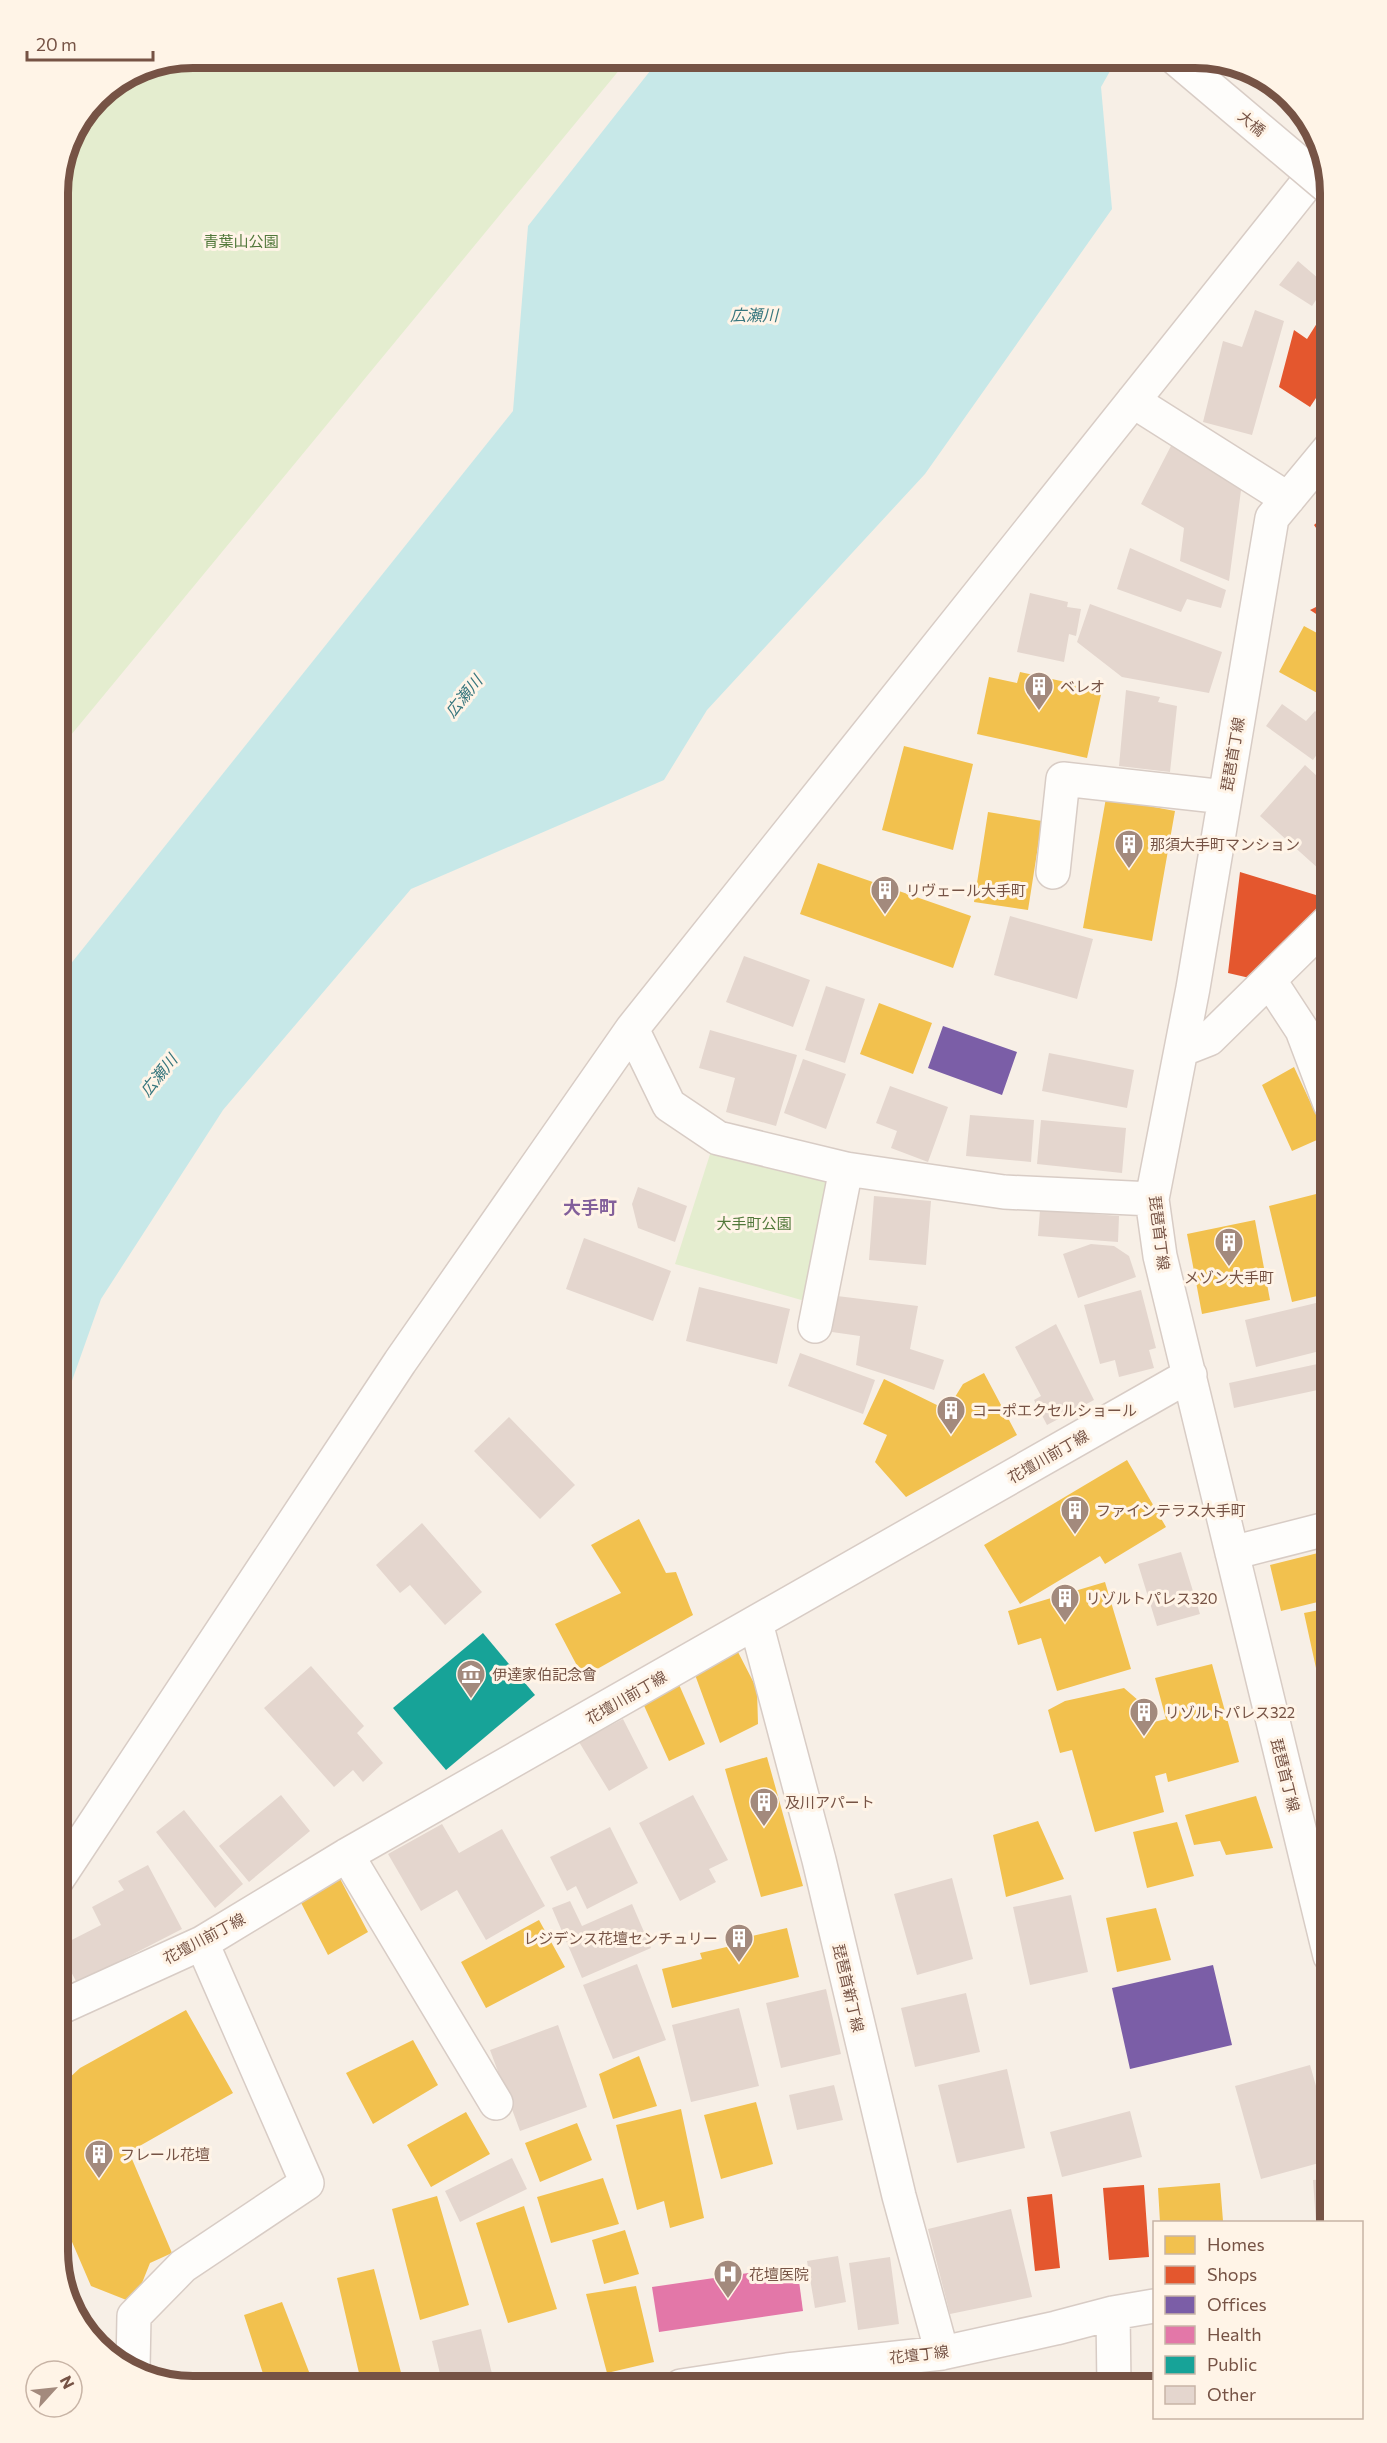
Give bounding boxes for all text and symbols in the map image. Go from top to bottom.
scale bar [27,24,153,62]
text: 20 m [36,33,77,55]
street label: 大橋 [1235,106,1269,140]
park label: 青葉山公園 [203,232,279,250]
water label: 広瀬川 [730,305,780,324]
water label: 広瀬川 [441,670,487,721]
building icon: ベレオ [1023,670,1055,712]
place label: ベレオ [1060,677,1105,695]
street label: 琵琶首丁線 [1217,715,1247,793]
building icon: 那須大手町マンション [1113,828,1145,870]
place label: 那須大手町マンション [1150,835,1300,853]
building icon: リヴェール大手町 [869,874,901,916]
place label: リヴェール大手町 [906,881,1026,899]
water label: 広瀬川 [136,1049,182,1100]
street label: 琵琶首丁線 [1146,1195,1174,1271]
district label: 大手町 [563,1196,617,1218]
park label: 大手町公園 [716,1214,792,1232]
building icon: メゾン大手町 [1213,1226,1245,1268]
place label: メゾン大手町 [1184,1268,1274,1286]
building icon: コーポエクセルショール [935,1394,967,1436]
place label: コーポエクセルショール [972,1401,1137,1419]
street label: 花壇川前丁線 [1005,1426,1091,1486]
building icon: ファインテラス大手町 [1059,1494,1091,1536]
place label: ファインテラス大手町 [1096,1501,1246,1519]
building icon: リゾルトパレス320 [1049,1582,1081,1624]
place label: リゾルトパレス320 [1086,1589,1218,1607]
museum icon: 伊達家伯記念會 [455,1658,487,1700]
place label: 伊達家伯記念會 [492,1665,597,1683]
street label: 花壇川前丁線 [583,1667,669,1727]
building icon: リゾルトパレス322 [1128,1696,1160,1738]
place label: リゾルトパレス322 [1165,1703,1295,1721]
street label: 琵琶首丁線 [1268,1736,1304,1814]
building icon: 及川アパート [748,1786,780,1828]
place label: 及川アパート [785,1793,875,1811]
street label: 花壇川前丁線 [160,1909,248,1967]
building icon: レジデンス花壇センチュリー [723,1922,755,1964]
place label: レジデンス花壇センチュリー [523,1929,718,1947]
street label: 琵琶首新丁線 [830,1942,868,2034]
building icon: フレール花壇 [83,2138,115,2180]
place label: フレール花壇 [120,2145,210,2163]
legend [1153,2221,1363,2419]
text: Homes [1207,2233,1265,2255]
hospital icon: 花壇医院 [712,2258,744,2300]
text: Shops [1207,2263,1257,2285]
place label: 花壇医院 [749,2265,809,2283]
text: Offices [1207,2293,1267,2315]
text: Health [1207,2323,1262,2345]
street label: 花壇丁線 [888,2341,950,2367]
text: Public [1207,2353,1257,2375]
north arrow [24,2359,84,2419]
text: N [57,2372,79,2392]
text: Other [1207,2383,1256,2405]

